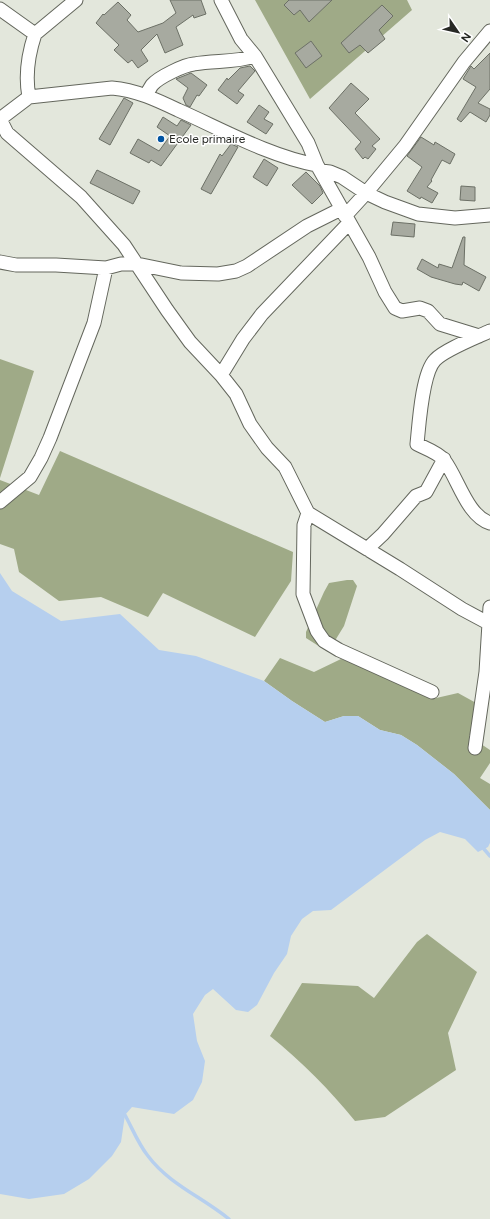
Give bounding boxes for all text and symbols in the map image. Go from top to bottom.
north arrow [438,12,478,52]
text: N [458,30,474,44]
place label: Ecole primaire [169,132,246,146]
marker: Ecole primaire [156,134,166,144]

